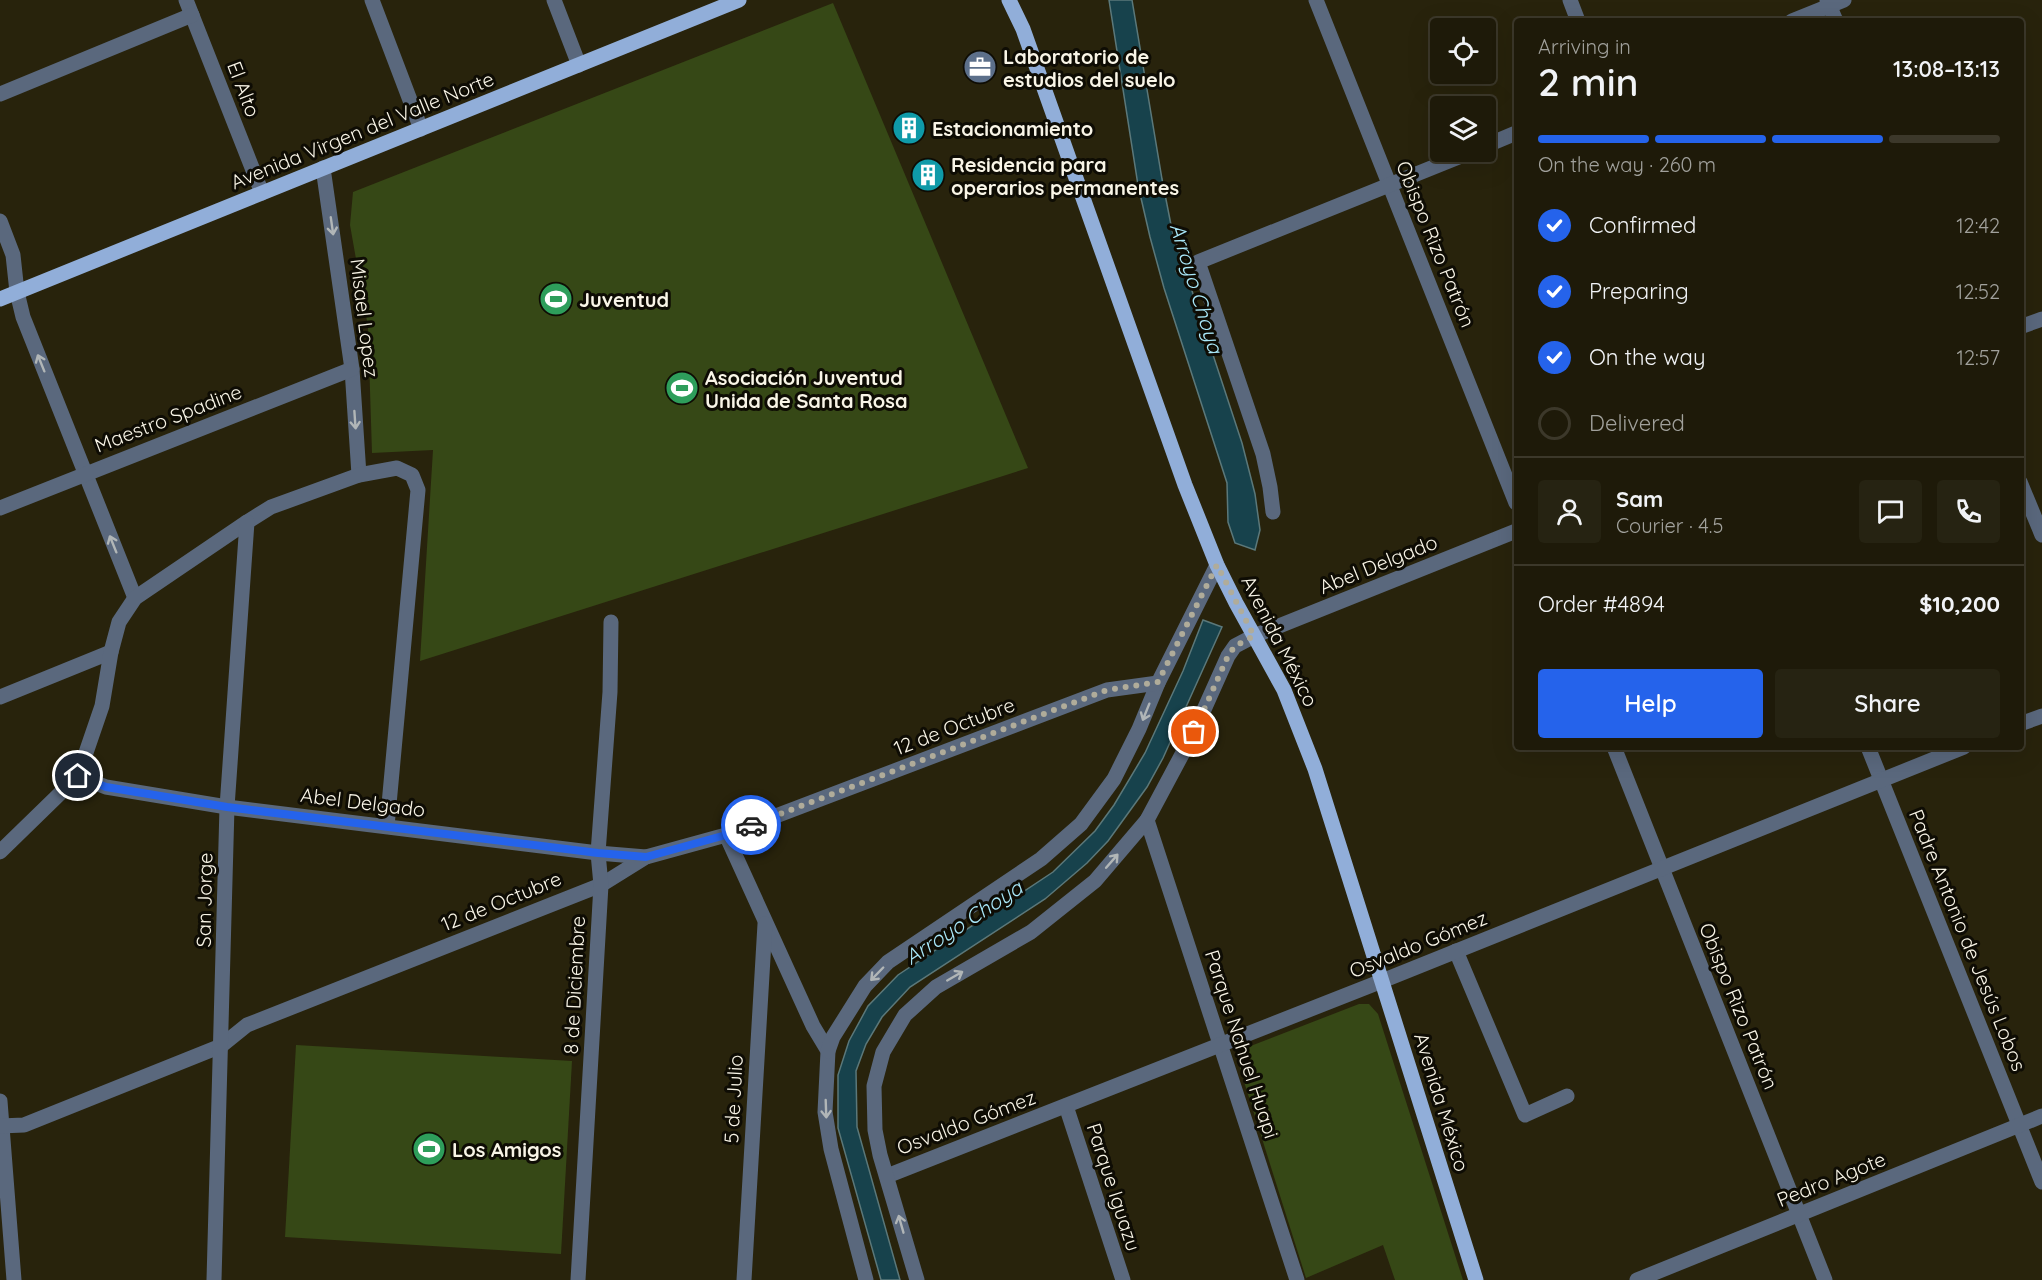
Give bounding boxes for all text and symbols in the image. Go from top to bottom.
map controls [1430,18,1496,162]
button: locate [1430,18,1496,84]
text: Arriving in [1538,34,1631,59]
place label: Laboratorio de estudios del suelo [1003,44,1176,92]
office icon: Laboratorio de estudios del suelo [962,49,998,85]
text: 13:08–13:13 [1893,55,2000,83]
text: 2 min [1538,57,1639,106]
street label: El Alto [222,58,266,120]
street label: Avenida Virgen del Valle Norte [227,66,497,194]
button: layers [1430,96,1496,162]
building icon: Estacionamiento [891,110,927,146]
place label: Estacionamiento [932,116,1093,141]
place label: Residencia para operarios permanentes [951,152,1179,200]
text: On the way · 260 m [1538,152,1716,177]
building icon: Residencia para operarios permanentes [910,157,946,193]
street label: Obispo Rizo Patrón [1391,157,1481,331]
icon: check [1538,209,1571,242]
text: Confirmed [1589,211,1696,239]
text: 12:42 [1956,213,2000,238]
one-way arrow [326,216,337,236]
water label: Arroyo Choya [1165,220,1230,358]
street label: Misael Lopez [345,257,385,379]
icon: check [1538,275,1571,308]
text: Preparing [1589,277,1689,305]
text: 12:52 [1956,279,2000,304]
sports icon: Juventud [538,281,574,317]
place label: Juventud [579,287,669,312]
icon: check [1538,341,1571,374]
text: On the way [1589,343,1705,371]
text: 12:57 [1957,345,2000,370]
one-way arrow [35,354,46,372]
place label: Asociación Juventud Unida de Santa Rosa [705,365,908,413]
sports icon: Asociación Juventud Unida de Santa Rosa [664,370,700,406]
street label: Maestro Spadine [91,378,245,458]
one-way arrow [350,409,361,429]
text: Delivered [1589,409,1685,437]
button: person [1538,480,1601,543]
button: chat [1859,480,1922,543]
button: phone [1937,480,2000,543]
text: Sam [1616,485,1663,513]
text: Courier · 4.5 [1616,513,1723,538]
street label: Abel Delgado [1315,529,1441,599]
one-way arrow [107,535,118,553]
street label: Avenida México [1236,571,1324,711]
text: Order #4894 [1538,590,1665,618]
text: $10,200 [1919,590,2000,618]
button: Help [1538,669,1763,738]
button: Share [1775,669,2000,738]
street label: 12 de Octubre [890,691,1018,761]
one-way arrow [1140,702,1151,721]
pin [1168,706,1219,757]
icon: bag [1177,715,1210,748]
pin [52,750,103,801]
icon: home [61,759,94,792]
street label: Abel Delgado [299,782,427,822]
courier [721,795,781,855]
street label: Padre Antonio de Jesús Lobos [1904,805,2032,1075]
icon: car [735,809,768,842]
street label: San Jorge [191,852,217,948]
one-way arrow [1105,854,1119,869]
street label: 12 de Octubre [437,866,565,936]
water label: Arroyo Choya [899,874,1028,970]
street label: Osvaldo Gómez [1345,905,1491,983]
street label: 8 de Diciembre [558,915,590,1055]
street label: Obispo Rizo Patrón [1694,919,1784,1093]
street label: Parque Nahuel Huapi [1200,947,1284,1141]
one-way arrow [869,966,884,981]
one-way arrow [946,969,963,981]
street label: Avenida México [1409,1030,1475,1174]
street label: 5 de Julio [718,1054,748,1144]
street label: Osvaldo Gómez [893,1084,1039,1160]
one-way arrow [821,1099,832,1119]
street label: Parque Iguazu [1082,1120,1146,1254]
sports icon: Los Amigos [411,1131,447,1167]
place label: Los Amigos [452,1137,561,1162]
street label: Pedro Agote [1773,1146,1889,1212]
one-way arrow [894,1215,906,1234]

